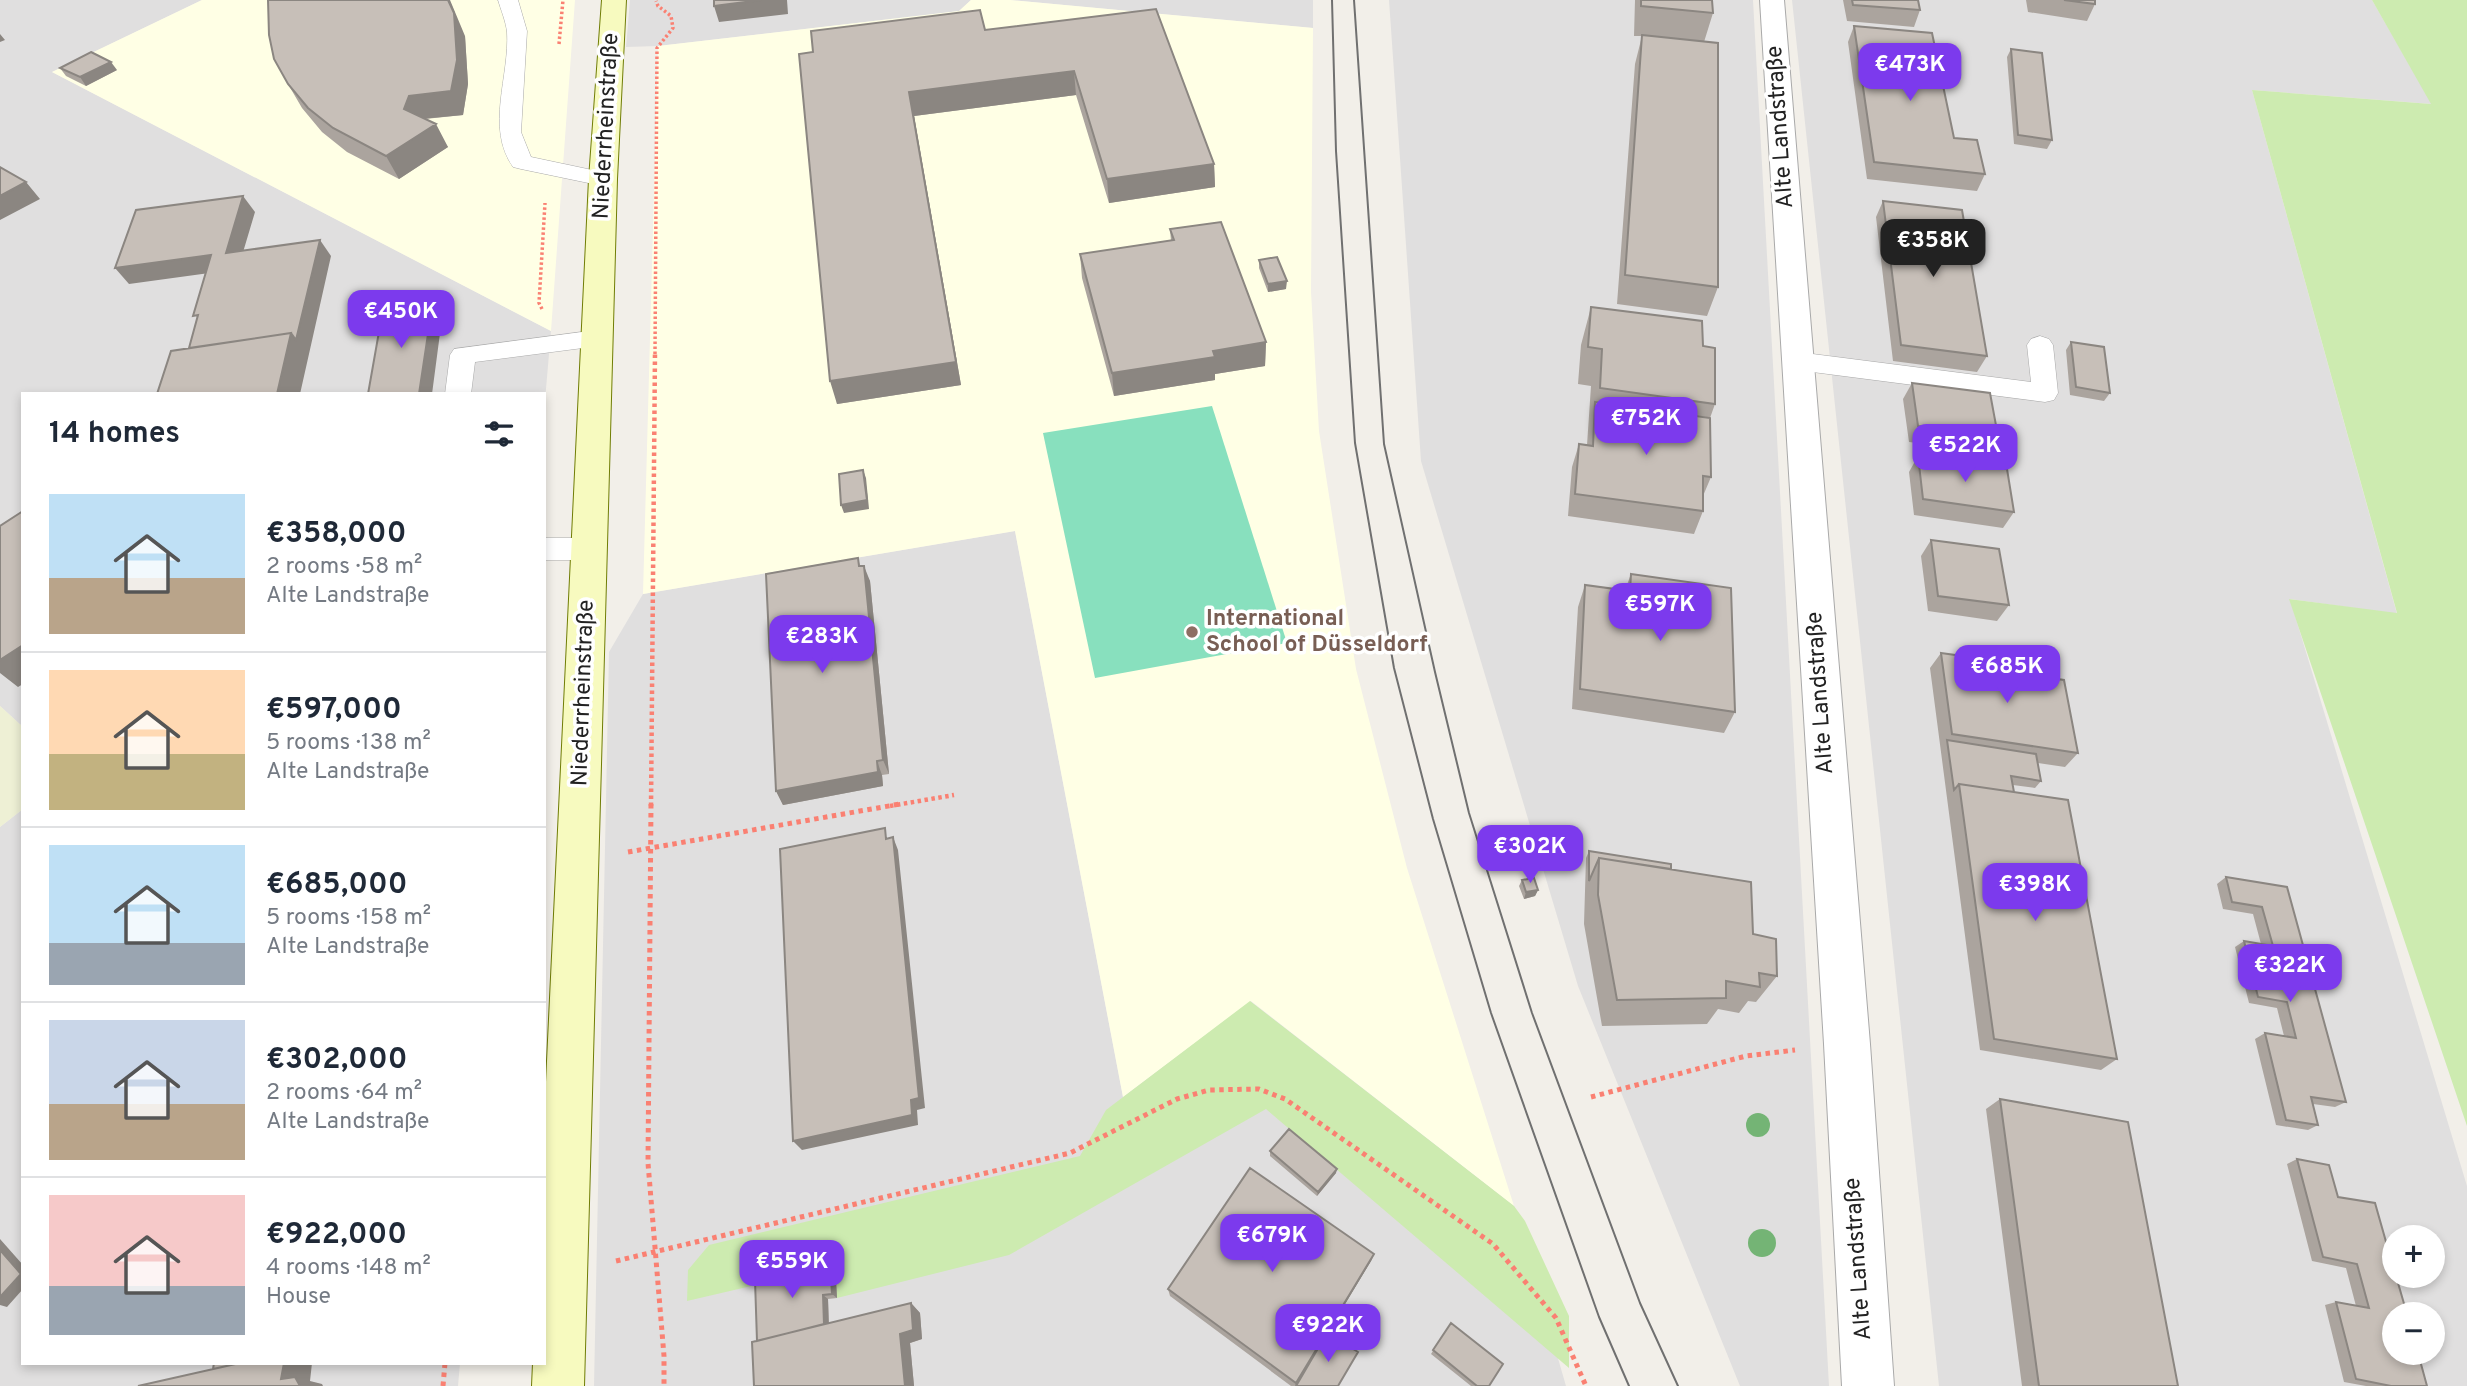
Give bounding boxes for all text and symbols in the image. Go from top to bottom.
street label: Niederrheinstraße [588,32,626,220]
pin: €473K [1861,43,1959,103]
street label: Alte Landstraße [1761,45,1801,209]
text: €473K [1874,51,1946,80]
pin: €358K [1884,219,1982,279]
text: €358K [1896,227,1970,256]
pin: €450K [352,290,450,350]
text: €450K [364,298,438,327]
pin: €752K [1597,398,1695,457]
text: €752K [1610,405,1682,434]
icon: filters [480,415,518,453]
text: 14 homes [49,416,180,453]
pin: €522K [1916,424,2014,484]
text: €522K [1928,432,2002,461]
text: €358,000 [266,516,406,553]
icon: home [105,522,189,606]
text: 2 rooms · 58 m² [266,553,422,582]
text: Alte Landstraße [266,582,429,611]
pin: €597K [1611,584,1709,643]
text: €597K [1625,591,1695,620]
street label: Niederrheinstraße [566,599,602,787]
place label: International School of Düsseldorf [1206,605,1427,660]
street label: Alte Landstraße [1801,611,1841,775]
pin: €283K [773,616,871,675]
text: €283K [785,623,859,652]
marker: International School of Düsseldorf [1184,624,1200,640]
pin: €685K [1958,646,2056,705]
text: €685K [1970,653,2044,682]
text: €597,000 [266,692,402,729]
icon: home [105,698,189,782]
text: 5 rooms · 138 m² [266,729,431,758]
text: Alte Landstraße [266,758,429,787]
pin: €302K [1481,826,1579,885]
text: €302K [1493,833,1567,862]
pin: €398K [1986,864,2084,923]
text: €685,000 [266,867,408,904]
text: €398K [1998,871,2072,900]
icon: home [105,873,189,957]
text: 5 rooms · 158 m² [266,904,431,933]
text: Alte Landstraße [266,933,429,962]
pin: €322K [2241,944,2339,1004]
text: €322K [2254,952,2326,981]
text: €302,000 [266,1042,408,1079]
icon: home [105,1048,189,1132]
text: 2 rooms · 64 m² [266,1079,422,1108]
text: Alte Landstraße [266,1108,429,1137]
street label: Alte Landstraße [1839,1177,1879,1341]
pin: €679K [1223,1214,1321,1274]
text: €922,000 [266,1217,407,1254]
text: €679K [1236,1222,1308,1251]
icon: home [105,1223,189,1307]
map controls [2382,1225,2445,1365]
button: + [2382,1225,2445,1288]
pin: €559K [743,1240,841,1300]
text: €559K [755,1248,829,1277]
text: 4 rooms · 148 m² [266,1254,431,1283]
text: House [266,1283,331,1312]
button: − [2382,1302,2445,1365]
pin: €922K [1279,1304,1377,1364]
text: €922K [1291,1312,1365,1341]

